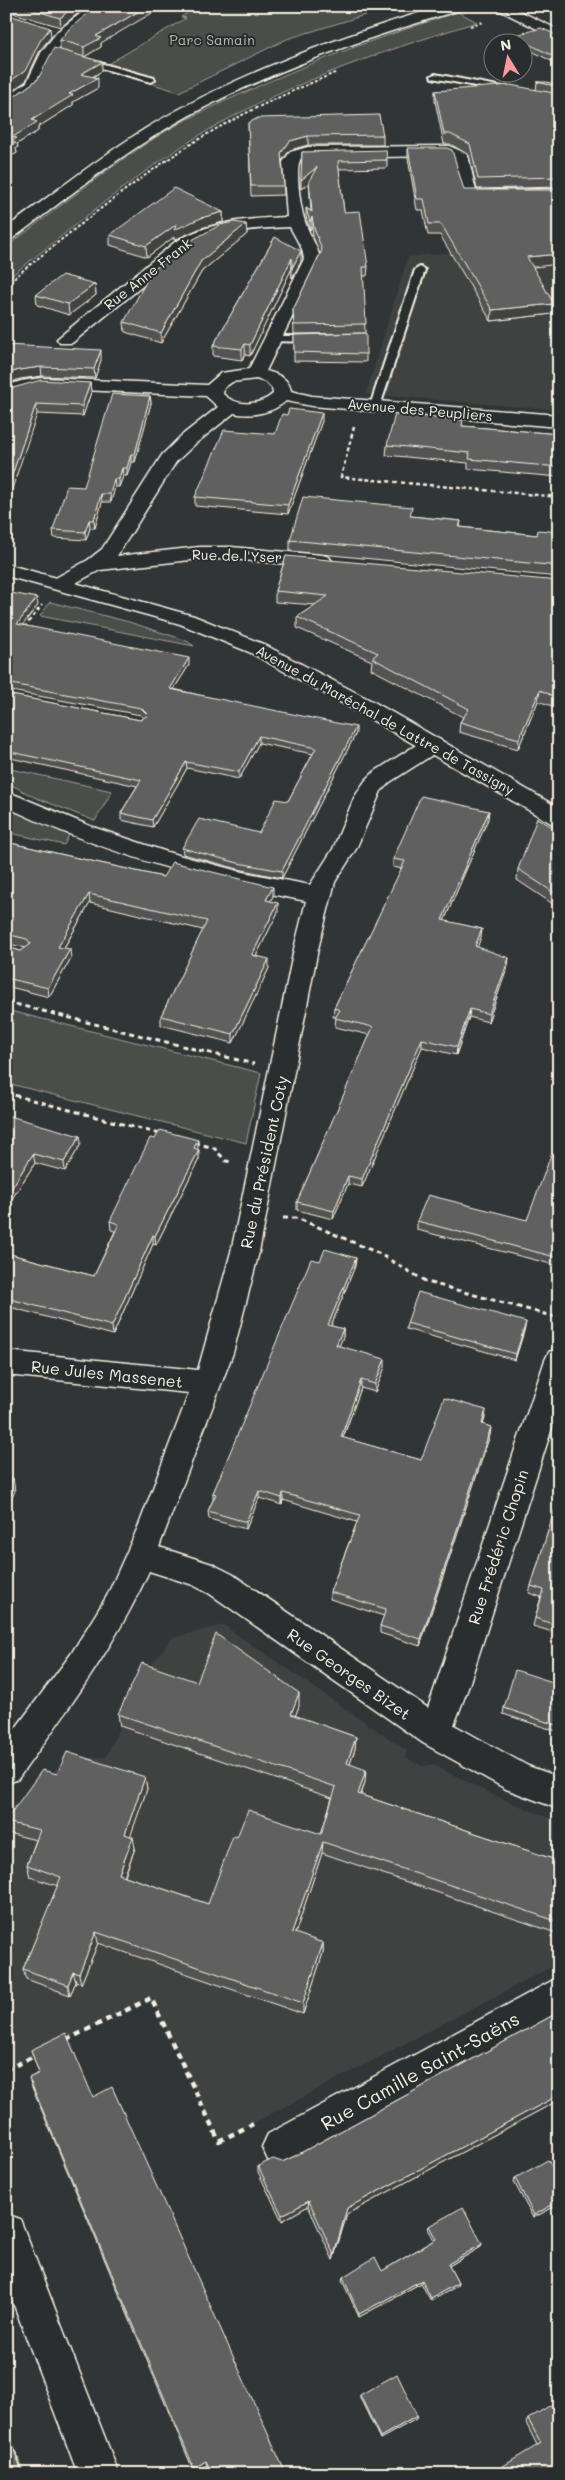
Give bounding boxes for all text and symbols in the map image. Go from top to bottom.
park label: Parc Samain [169,30,255,49]
north arrow [482,32,532,82]
text: N [499,34,513,55]
street label: Rue Anne Frank [100,233,196,314]
street label: Avenue des Peupliers [347,394,493,425]
street label: Rue de l'Yser [192,544,282,567]
street label: Avenue du Maréchal de Lattre de Tassigny [253,640,518,799]
street label: Rue du Président Coty [235,1074,292,1250]
street label: Rue Jules Massenet [30,1355,184,1392]
street label: Rue Frédéric Chopin [463,1467,533,1627]
street label: Rue Georges Bizet [283,1623,415,1724]
street label: Rue Camille Saint-Saëns [316,2005,524,2136]

